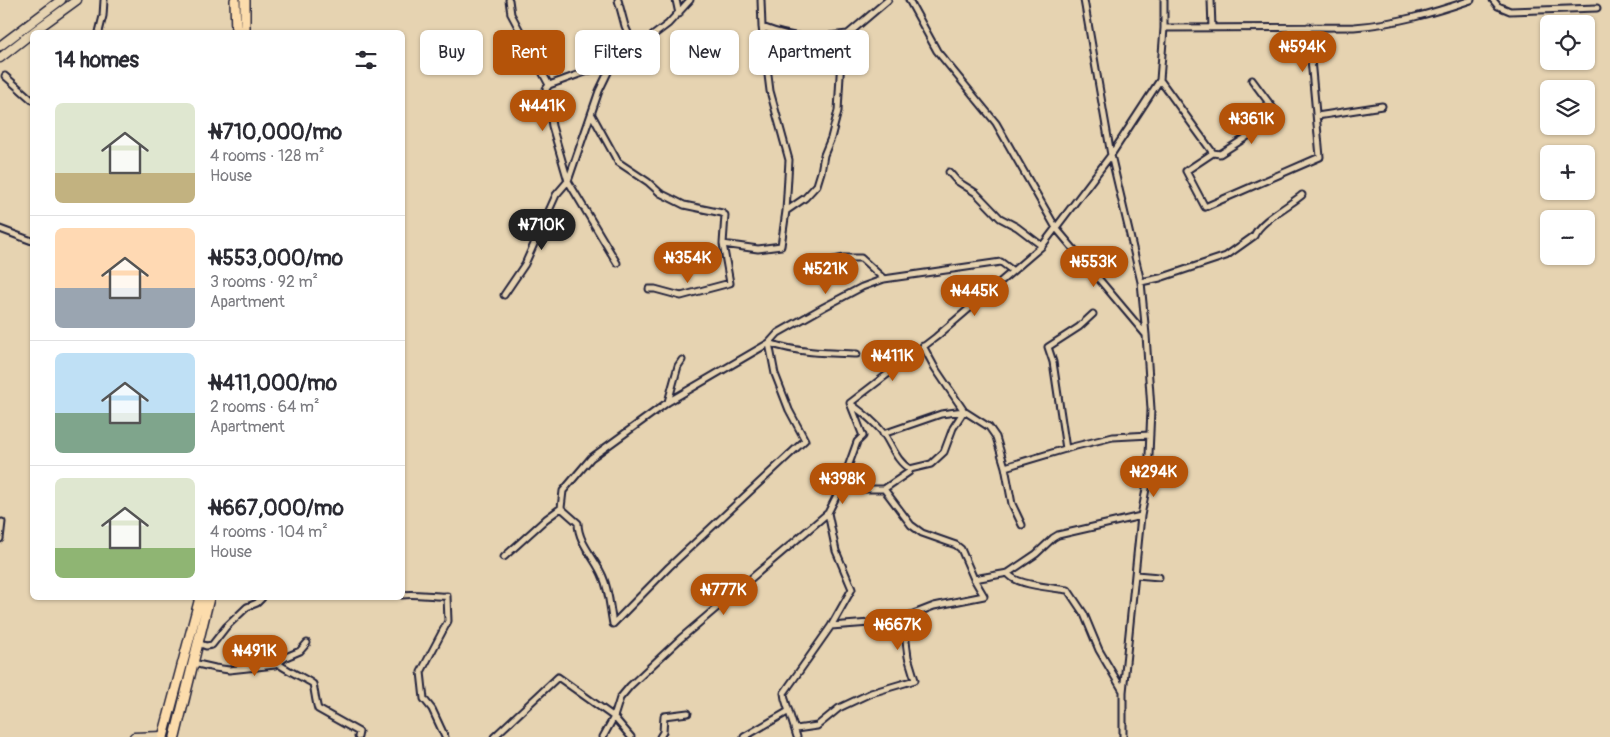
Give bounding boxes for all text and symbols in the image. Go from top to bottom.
map controls [1540,15,1595,265]
button: locate [1540,15,1595,70]
chip: Buy [420,30,483,75]
chip: Rent [493,30,565,75]
chip: Filters [575,30,660,75]
chip: New [670,30,739,75]
chip: Apartment [749,30,869,75]
pin: ₦594K [1268,30,1338,73]
text: ₦594K [1280,37,1326,57]
icon: filters [352,46,380,74]
text: 14 homes [55,47,139,74]
button: layers [1540,80,1595,135]
pin: ₦441K [508,90,578,132]
text: ₦441K [521,96,565,116]
pin: ₦361K [1217,102,1287,145]
text: ₦361K [1230,109,1274,129]
text: ₦710,000/mo [210,119,342,146]
icon: home [95,123,155,183]
button: + [1540,145,1595,200]
text: 4 rooms · 128 m² [210,146,325,166]
text: House [210,166,252,186]
pin: ₦710K [507,208,577,251]
button: − [1540,210,1595,265]
text: ₦710K [520,215,564,235]
pin: ₦354K [653,242,723,284]
text: ₦553,000/mo [210,245,343,272]
pin: ₦553K [1059,246,1129,288]
icon: home [95,248,155,308]
text: ₦354K [665,248,711,268]
pin: ₦521K [791,252,861,295]
text: ₦553K [1071,252,1117,272]
text: ₦521K [804,259,848,279]
text: 3 rooms · 92 m² [210,272,318,292]
pin: ₦445K [940,274,1010,317]
text: ₦445K [952,281,998,301]
text: Apartment [210,292,285,312]
pin: ₦411K [858,340,928,382]
text: ₦411K [872,346,914,366]
text: ₦411,000/mo [210,370,337,397]
icon: home [95,373,155,433]
text: 2 rooms · 64 m² [210,397,320,417]
text: Apartment [210,417,285,437]
pin: ₦294K [1119,456,1189,498]
pin: ₦398K [808,462,878,505]
text: ₦294K [1131,462,1177,482]
text: ₦398K [821,469,865,489]
text: ₦667,000/mo [210,495,344,522]
icon: home [95,498,155,558]
text: 4 rooms · 104 m² [210,522,328,542]
text: House [210,542,252,562]
pin: ₦777K [689,574,759,616]
text: ₦777K [702,580,746,600]
pin: ₦667K [863,608,933,651]
text: ₦667K [875,615,921,635]
pin: ₦491K [220,634,290,677]
text: ₦491K [233,641,277,661]

